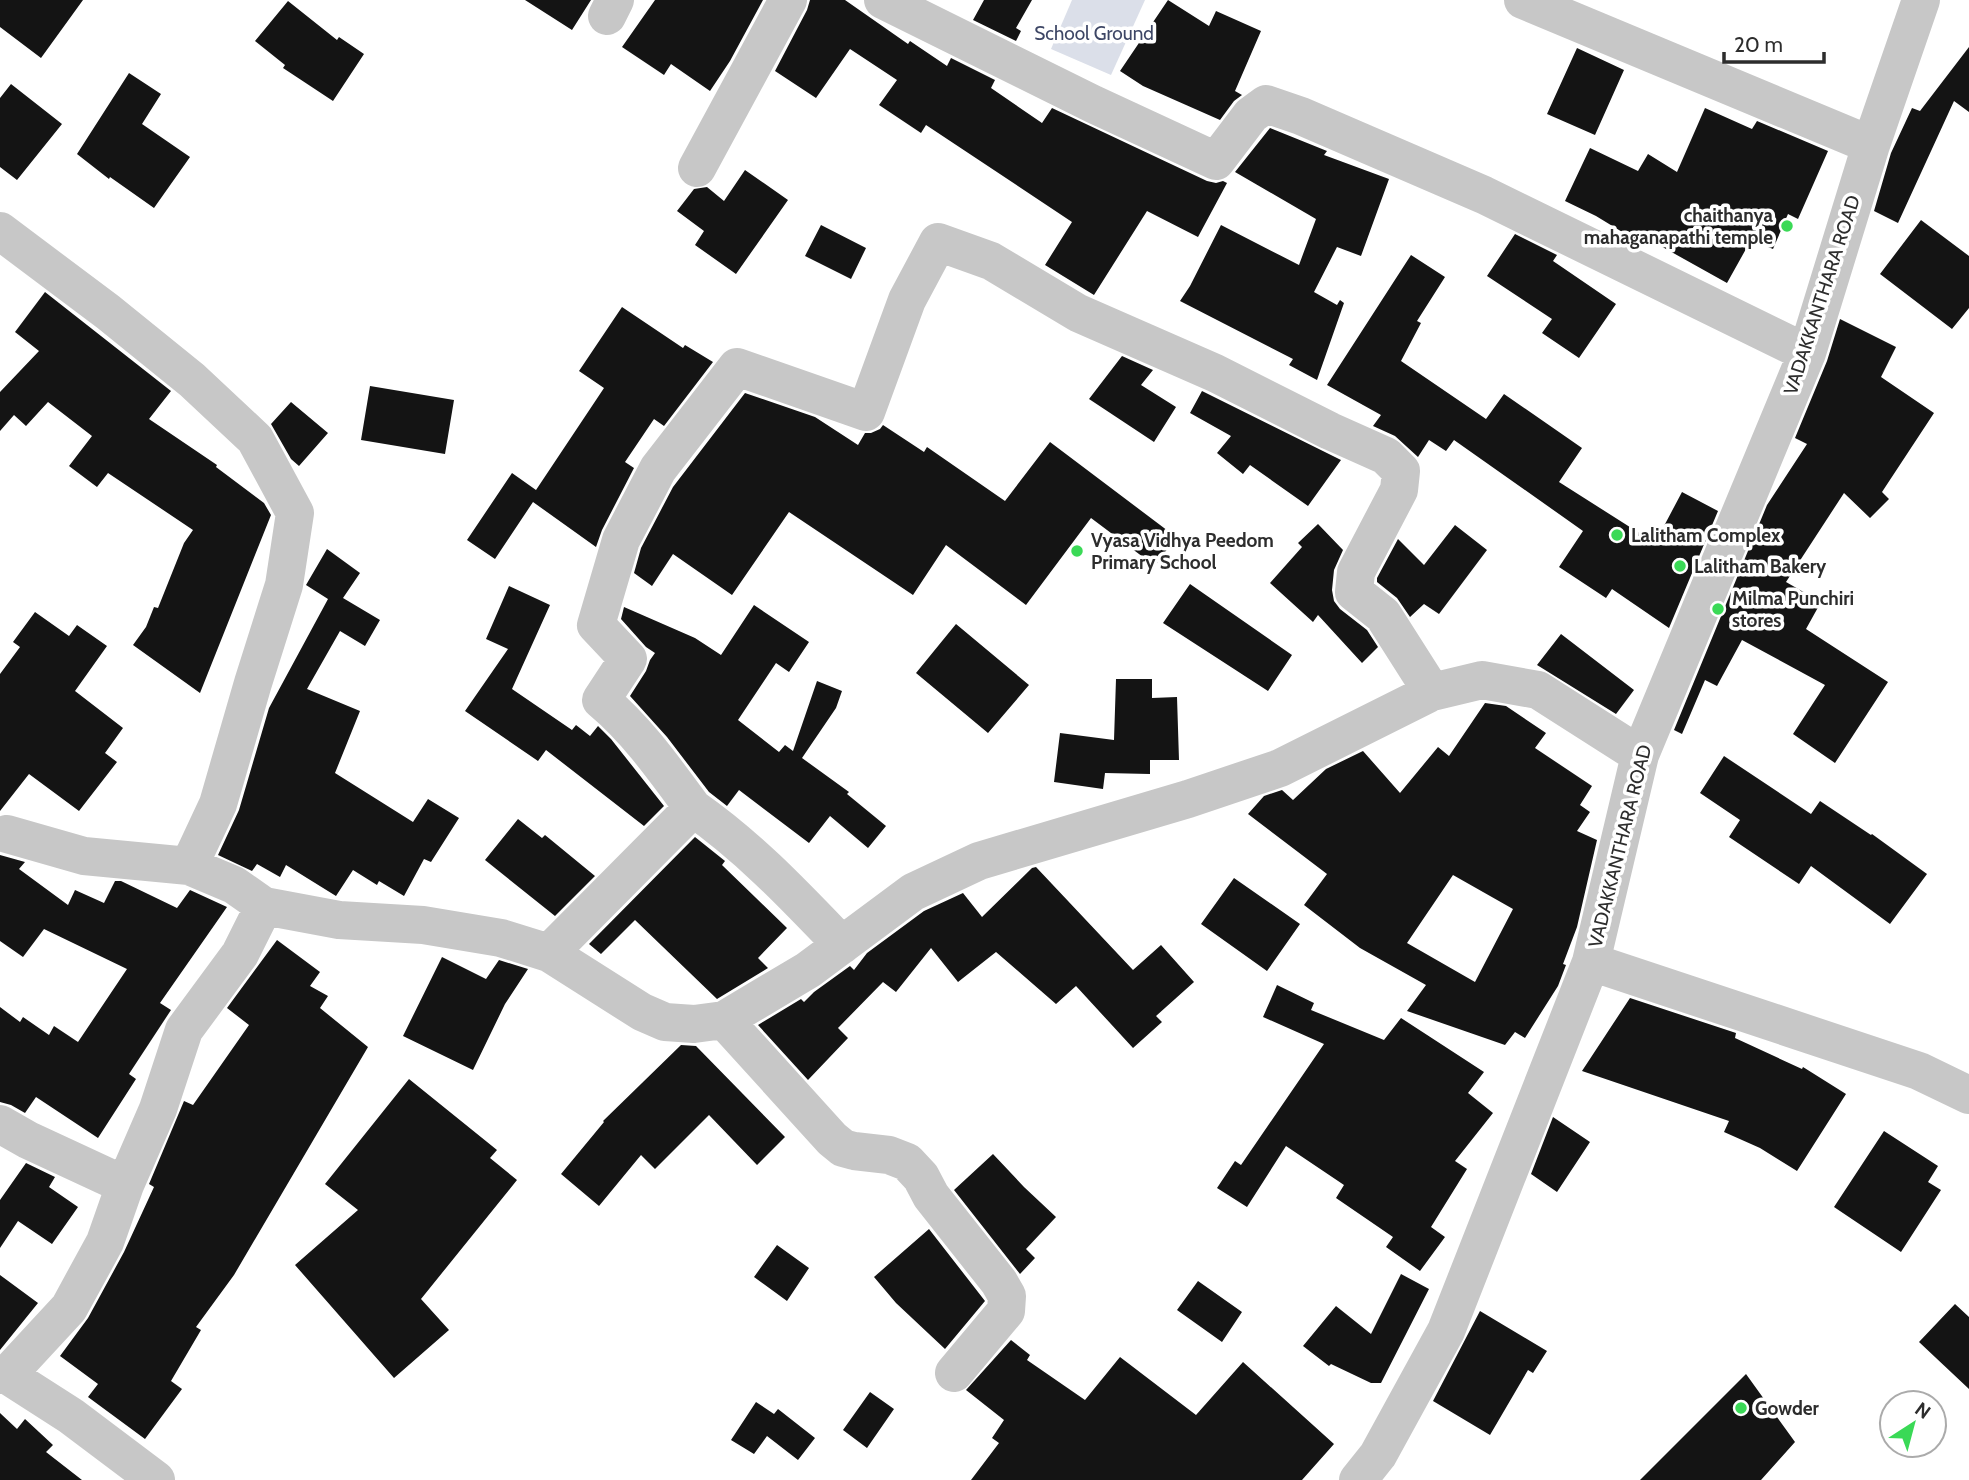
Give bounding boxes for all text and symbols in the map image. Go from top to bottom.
scale bar [1724,21,1824,65]
park label: School Ground [1034,22,1154,45]
text: 20 m [1734,32,1783,57]
street label: VADAKKANTHARA ROAD [1779,192,1865,398]
place label: chaithanya mahaganapathi temple [1584,204,1774,249]
marker: chaithanya mahaganapathi temple [1779,218,1795,234]
place label: Lalitham Complex [1631,524,1781,547]
marker: Lalitham Complex [1609,527,1625,543]
place label: Vyasa Vidhya Peedom Primary School [1091,529,1274,574]
marker: Vyasa Vidhya Peedom Primary School [1069,543,1085,559]
place label: Lalitham Bakery [1694,555,1827,578]
marker: Lalitham Bakery [1672,558,1688,574]
place label: Milma Punchiri stores [1732,587,1854,632]
marker: Milma Punchiri stores [1710,601,1726,617]
street label: VADAKKANTHARA ROAD [1584,742,1656,950]
north arrow [1878,1389,1948,1459]
place label: Gowder [1755,1397,1820,1420]
text: N [1911,1397,1935,1424]
marker: Gowder [1733,1400,1749,1416]

